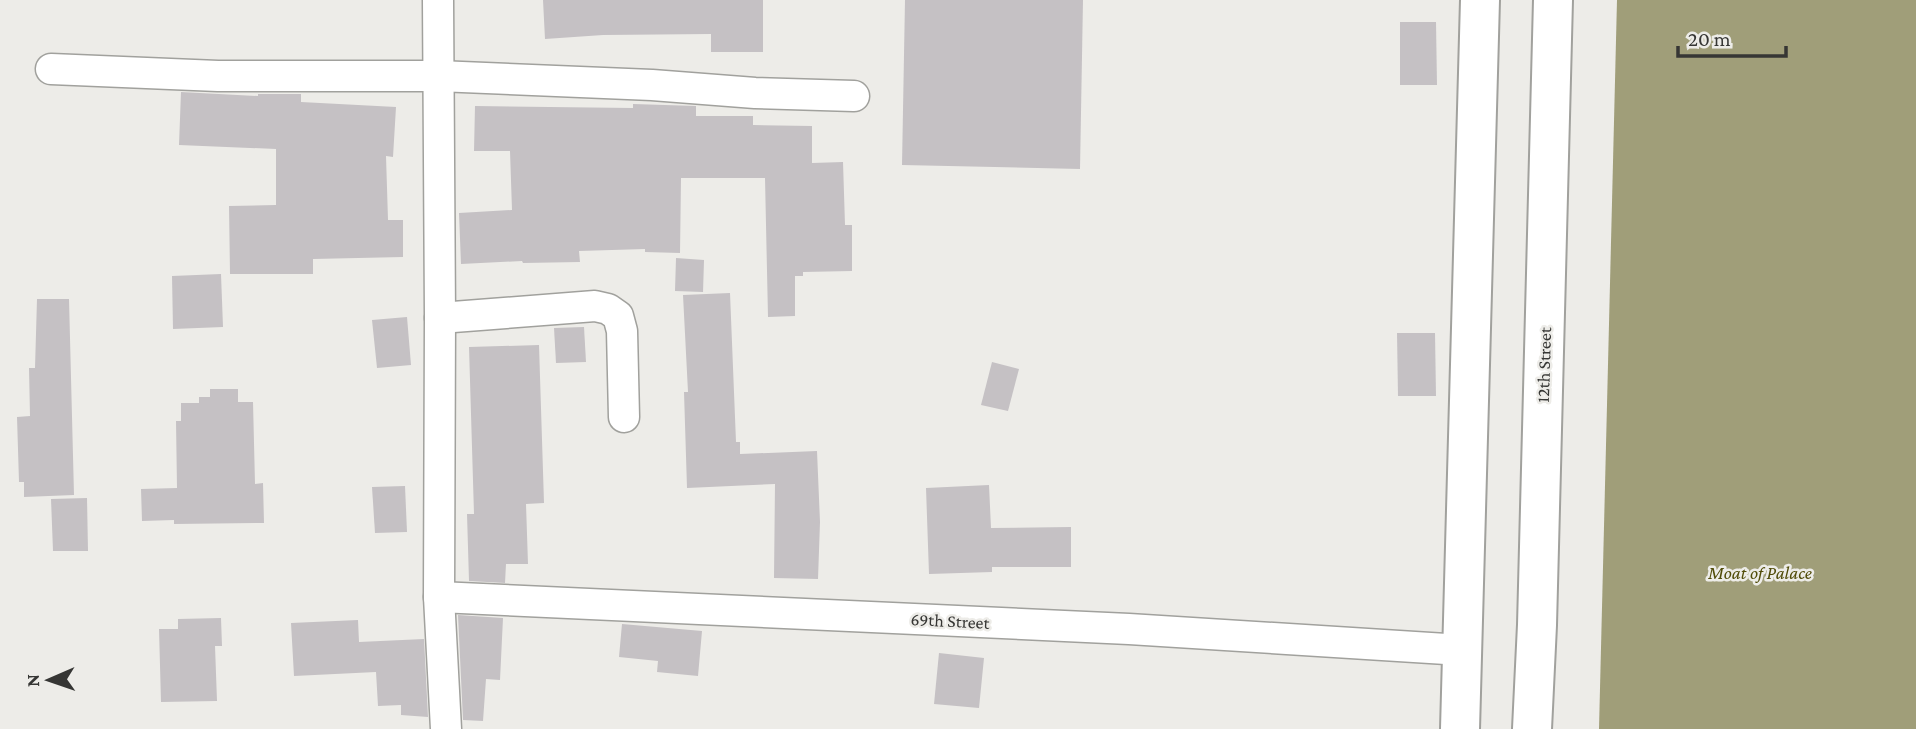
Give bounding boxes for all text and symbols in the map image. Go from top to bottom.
scale bar [1678,14,1786,58]
text: 20 m [1688,27,1731,51]
street label: 12th Street [1533,326,1555,403]
water label: Moat of Palace [1707,562,1812,583]
street label: 69th Street [910,609,991,633]
north arrow [14,645,84,715]
text: N [22,674,43,687]

